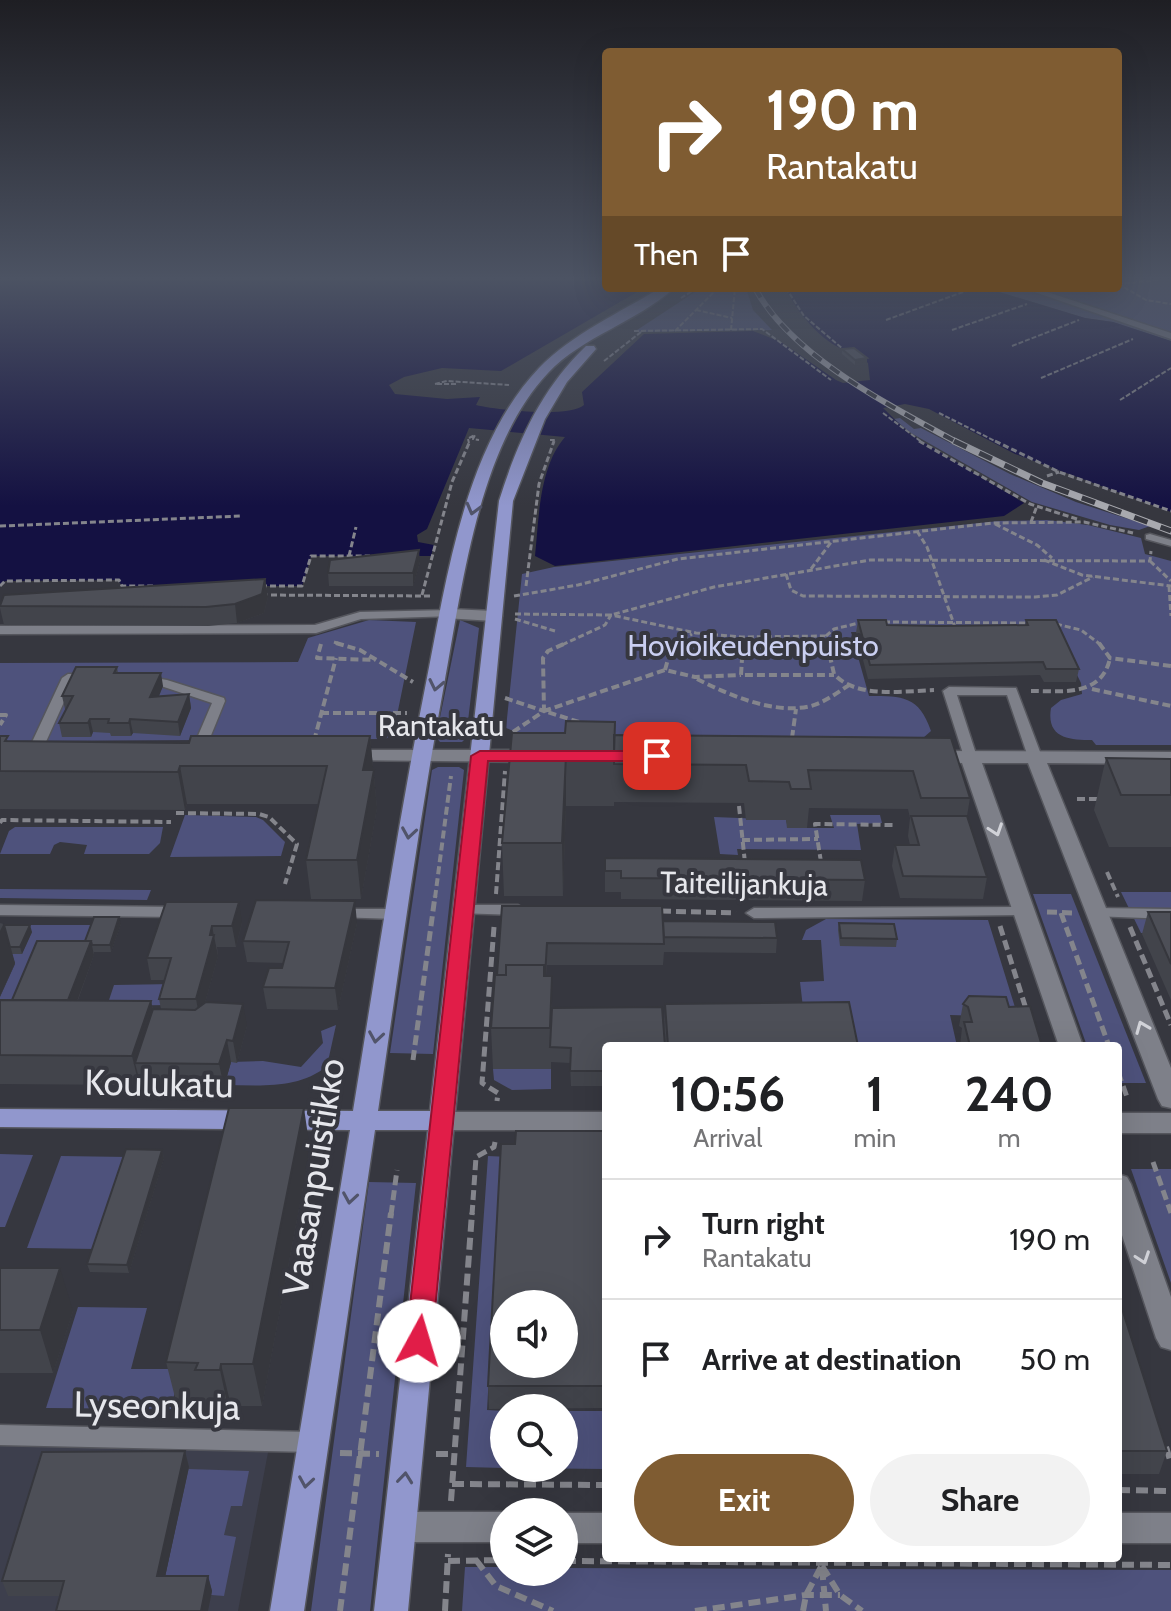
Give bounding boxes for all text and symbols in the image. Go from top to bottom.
text: 190 m [766,76,919,144]
icon: right [634,80,738,184]
text: Rantakatu [766,144,918,188]
icon: arrive [714,232,758,276]
text: Then [634,236,698,273]
one-way arrow [465,501,482,515]
park label: Hovioikeudenpuisto [627,627,879,664]
one-way arrow [428,678,445,692]
street label: Rantakatu [378,707,504,744]
pin [623,722,691,790]
icon: arrive [635,734,679,778]
one-way arrow [986,823,1002,837]
one-way arrow [401,826,418,840]
street label: Taiteilijankuja [660,864,829,903]
one-way arrow [1135,1021,1152,1035]
one-way arrow [368,1030,385,1044]
street label: Vaasanpuistikko [273,1055,353,1299]
street label: Koulukatu [84,1060,234,1106]
text: 10:56 [670,1065,785,1123]
text: 1 [866,1065,884,1123]
text: 240 [965,1065,1054,1123]
text: Arrival [693,1122,762,1154]
text: min [854,1122,896,1154]
text: m [998,1122,1021,1154]
one-way arrow [342,1191,359,1204]
text: Turn right [702,1205,825,1242]
icon: right [634,1217,678,1261]
text: 190 m [1009,1221,1090,1258]
text: Rantakatu [702,1242,812,1274]
one-way arrow [1134,1250,1150,1264]
map controls [490,1290,578,1586]
button: sound [490,1290,578,1378]
position arrow [377,1299,461,1383]
icon: arrive [634,1337,678,1381]
text: Arrive at destination [702,1341,962,1378]
text: 50 m [1020,1341,1090,1378]
street label: Lyseonkuja [73,1382,241,1428]
button: search [490,1394,578,1482]
button: Exit [634,1454,854,1546]
button: Share [870,1454,1090,1546]
one-way arrow [397,1471,414,1484]
one-way arrow [298,1475,315,1489]
button: layers [490,1498,578,1586]

